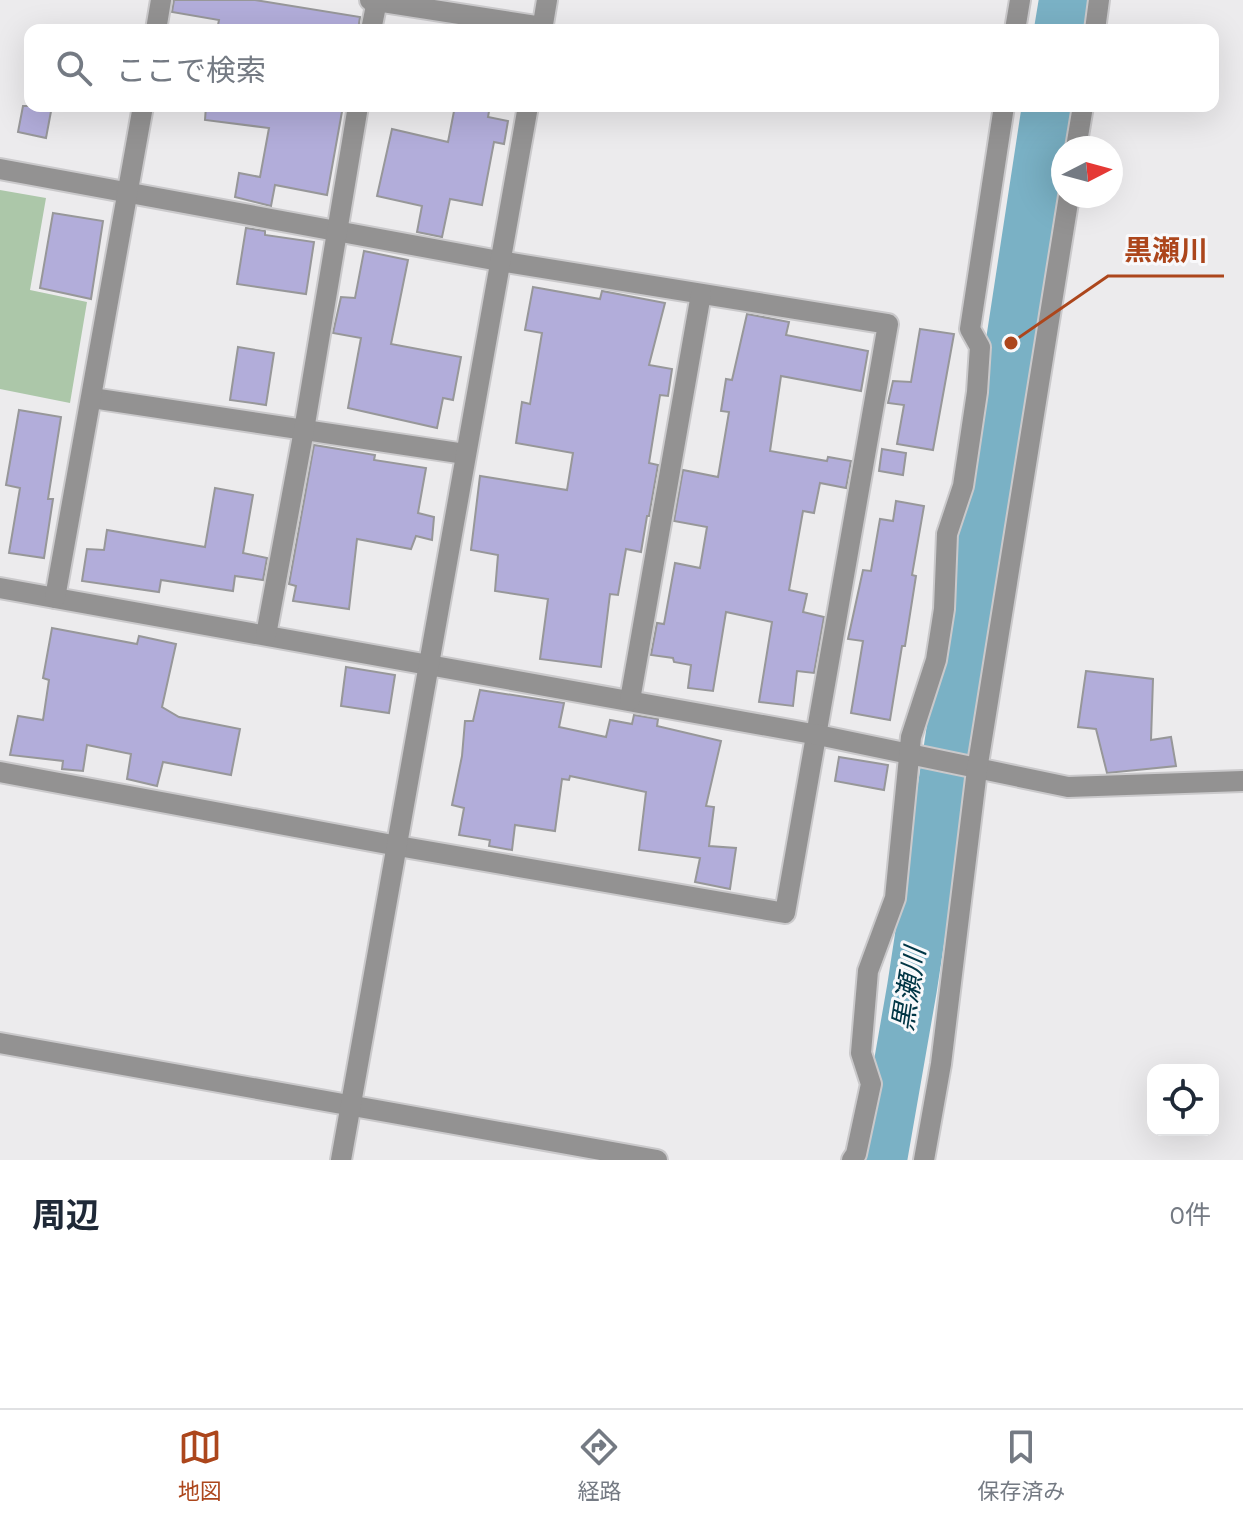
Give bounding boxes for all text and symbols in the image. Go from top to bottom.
search box [24,24,1219,112]
icon: search [52,46,96,90]
text: ここで検索 [116,53,266,89]
north arrow [1051,136,1123,208]
callout: 黒瀬川 [1108,224,1224,276]
text: 黒瀬川 [1124,234,1208,267]
water label: 黒瀬川 [886,942,932,1033]
map controls [1147,1064,1219,1136]
button: locate [1147,1064,1219,1136]
text: 周辺 [32,1196,100,1236]
text: 0件 [1170,1200,1211,1231]
tab: 地図 [178,1425,222,1505]
tab: 経路 [577,1425,621,1505]
tab: 保存済み [977,1425,1065,1505]

